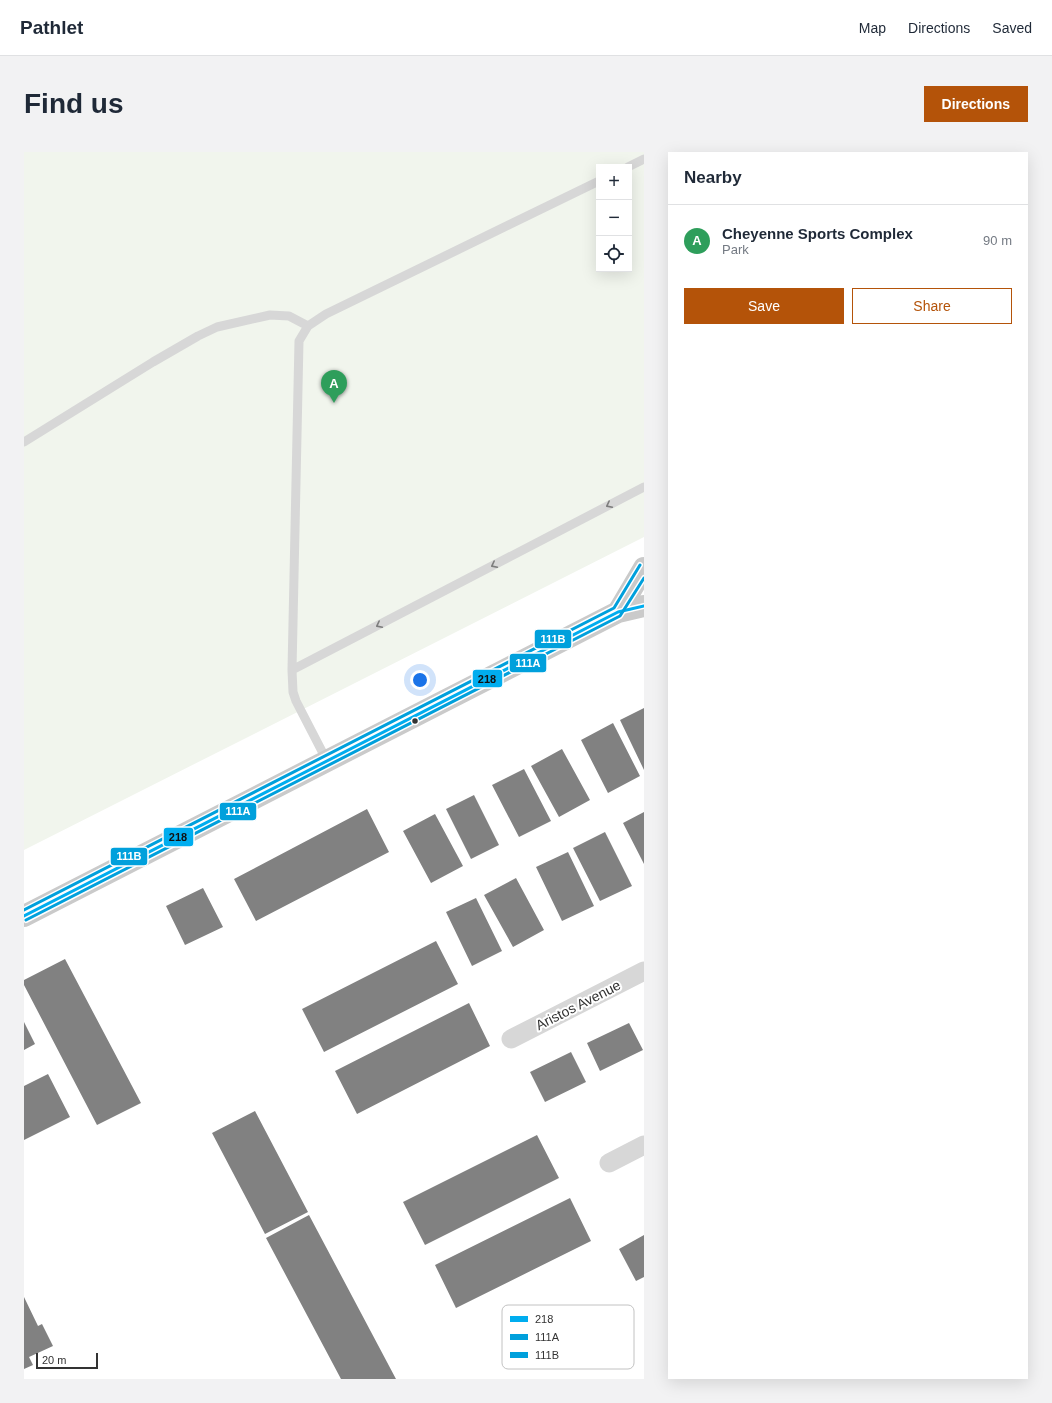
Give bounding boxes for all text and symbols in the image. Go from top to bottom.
text: Pathlet [20,17,83,38]
text: Map [859,20,886,36]
text: Directions [908,20,970,36]
text: Saved [992,20,1032,36]
button: Directions [924,86,1028,122]
text: Find us [24,88,124,119]
map controls [596,164,632,272]
button: + [596,164,632,200]
text: Nearby [684,168,742,187]
button: − [596,200,632,236]
text: Cheyenne Sports Complex [722,225,913,242]
text: A [692,233,702,248]
text: 90 m [983,233,1012,248]
button: locate [596,236,632,272]
text: Park [722,242,749,257]
button: Save [684,288,844,324]
button: Share [852,288,1012,324]
pin: A [321,370,347,403]
one-way arrow [606,500,614,508]
one-way arrow [491,560,498,568]
one-way arrow [375,620,383,628]
line badge: 111B [534,629,572,649]
text: 111B [540,633,566,645]
line badge: 111A [509,653,547,673]
text: 111A [515,657,541,669]
line badge: 218 [472,669,503,688]
your location [410,670,430,690]
text: 218 [478,673,496,685]
unlabelled marker [410,716,420,726]
line badge: 111A [219,802,257,821]
text: 111A [225,805,251,817]
line badge: 218 [163,827,194,847]
text: 218 [169,831,187,843]
line badge: 111B [110,847,148,866]
text: 111B [116,850,142,862]
street label: Aristos Avenue [533,977,623,1033]
legend [502,1305,634,1369]
text: 218 [535,1313,553,1325]
text: 111A [535,1331,560,1343]
text: 111B [535,1349,559,1361]
scale bar [36,1351,98,1370]
text: 20 m [42,1354,66,1366]

